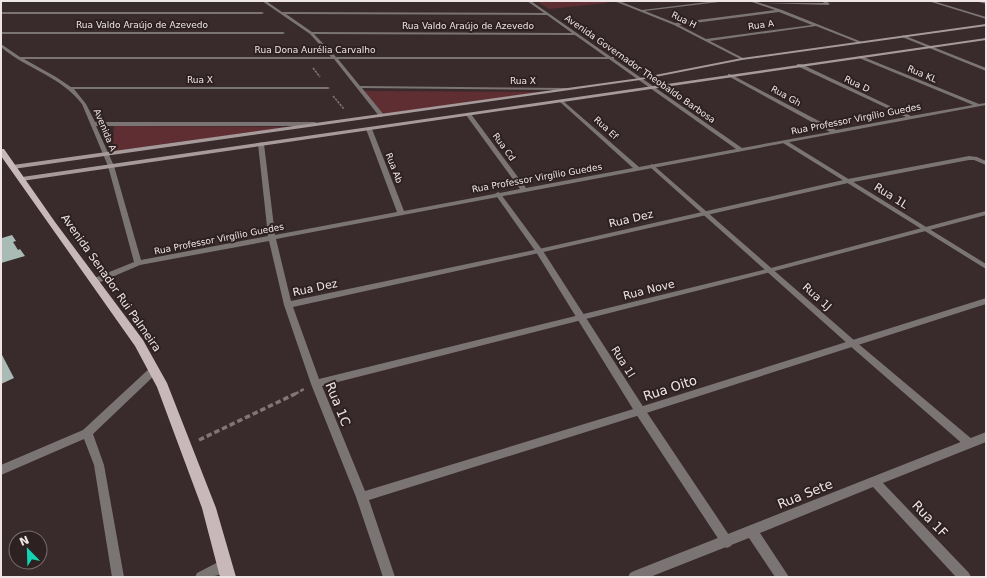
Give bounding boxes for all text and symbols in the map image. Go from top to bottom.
street label: Rua H [670,10,698,30]
street label: Avenida Governador Theobaldo Barbosa [563,13,717,125]
street label: Rua A [747,18,775,32]
street label: Rua Valdo Araújo de Azevedo [76,20,209,30]
street label: Rua Valdo Araújo de Azevedo [402,21,535,31]
street label: Rua Dona Aurélia Carvalho [255,45,376,55]
street label: Rua KL [906,63,938,85]
street label: Rua D [843,74,871,94]
street label: Rua X [187,75,213,85]
street label: Rua X [510,76,536,86]
street label: Rua Gh [769,84,803,108]
street label: Rua Professor Virgílio Guedes [790,101,922,137]
street label: Avenida A [92,107,119,153]
street label: Rua Ef [592,115,621,142]
street label: Rua Cd [491,131,517,163]
street label: Rua Ab [384,151,404,185]
street label: Rua Professor Virgílio Guedes [471,162,603,194]
street label: Rua 1L [872,181,911,212]
street label: Rua Dez [607,208,655,230]
street label: Avenida Senador Rui Palmeira [58,212,164,354]
street label: Rua Professor Virgílio Guedes [153,221,285,257]
street label: Rua Dez [291,277,339,299]
street label: Rua Nove [622,277,676,303]
street label: Rua 1J [800,281,834,313]
street label: Rua 1I [608,344,638,380]
street label: Rua Oito [641,372,699,404]
street label: Rua 1C [322,380,354,428]
street label: Rua Sete [775,476,835,512]
street label: Rua 1F [909,498,951,540]
north arrow [8,530,48,570]
text: N [18,533,31,549]

